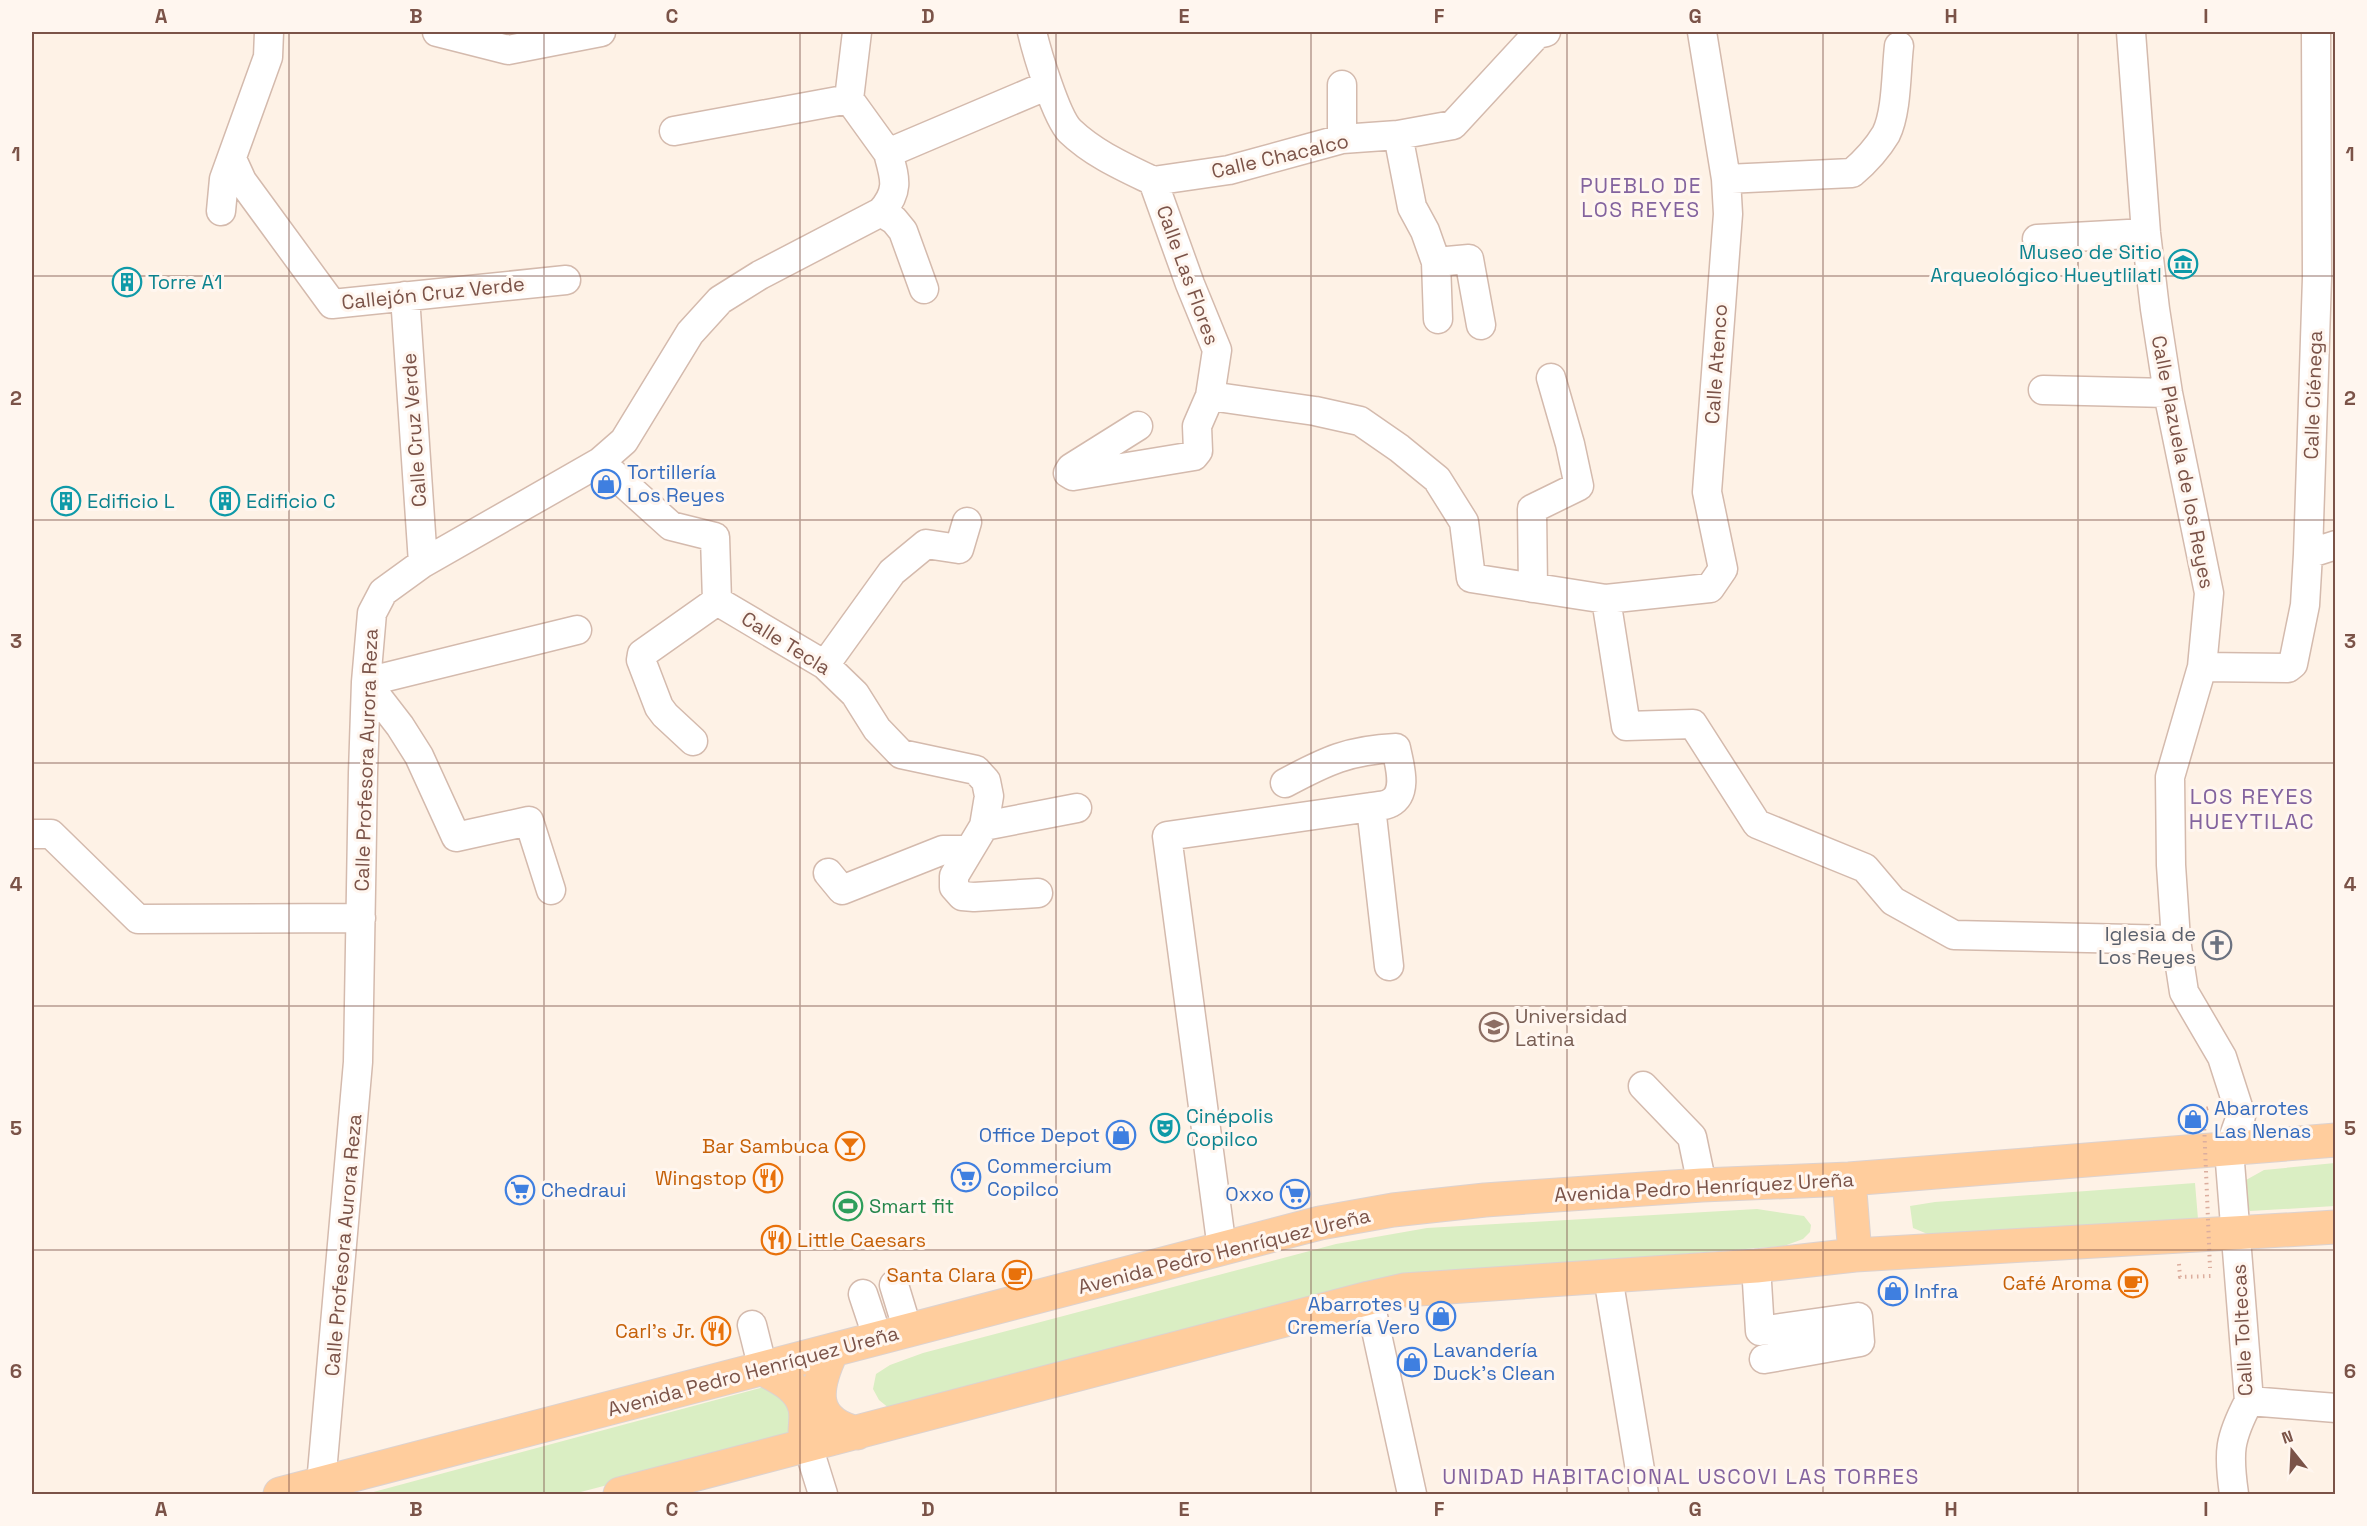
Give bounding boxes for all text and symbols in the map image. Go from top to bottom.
text: A [155,3,168,29]
text: B [409,3,423,29]
text: C [666,3,679,29]
text: D [921,3,935,29]
text: E [1178,3,1190,29]
text: F [1434,3,1445,29]
text: G [1688,3,1702,29]
text: H [1944,3,1958,29]
text: I [2203,3,2209,29]
street label: Calle Chacalco [1209,128,1351,184]
text: 1 [11,141,21,167]
text: 1 [2345,141,2355,167]
district label: PUEBLO DE LOS REYES [1580,172,1702,223]
street label: Calle Las Flores [1151,202,1225,348]
place label: Museo de Sitio Arqueológico Hueytlilatl [1930,239,2162,288]
museum icon: Museo de Sitio Arqueológico Hueytlilatl [2167,248,2199,280]
building icon: Torre A1 [111,266,143,298]
place label: Torre A1 [148,269,223,295]
street label: Callejón Cruz Verde [340,270,526,316]
street label: Calle Atenco [1699,303,1733,425]
street label: Calle Ciénega [2298,330,2328,460]
street label: Calle Plazuela de los Reyes [2146,333,2220,591]
street label: Calle Cruz Verde [396,352,432,508]
text: 2 [10,385,22,411]
text: 2 [2344,385,2356,411]
place label: Tortillería Los Reyes [627,459,725,508]
shop icon: Tortillería Los Reyes [590,468,622,500]
building icon: Edificio L [50,485,82,517]
building icon: Edificio C [209,485,241,517]
place label: Edificio L [87,488,175,514]
place label: Edificio C [246,488,336,514]
street label: Calle Tecla [736,605,836,681]
text: 3 [10,628,22,654]
street label: Calle Profesora Aurora Reza [348,628,384,892]
text: 3 [2344,628,2356,654]
district label: LOS REYES HUEYTILAC [2189,782,2315,835]
text: 4 [10,871,23,897]
text: 4 [2344,871,2357,897]
place label: Iglesia de Los Reyes [2098,921,2196,970]
church icon: Iglesia de Los Reyes [2201,929,2233,961]
place label: Universidad Latina [1515,1003,1627,1052]
school or university icon: Universidad Latina [1478,1011,1510,1043]
place label: Abarrotes Las Nenas [2214,1095,2311,1144]
place label: Cinépolis Copilco [1186,1103,1273,1152]
shop icon: Abarrotes Las Nenas [2177,1103,2209,1135]
theatre icon: Cinépolis Copilco [1149,1112,1181,1144]
street label: Calle Profesora Aurora Reza [319,1113,367,1377]
text: 5 [10,1115,22,1141]
text: 5 [2344,1115,2356,1141]
shop icon: Office Depot [1105,1119,1137,1151]
place label: Office Depot [979,1122,1100,1148]
bar icon: Bar Sambuca [834,1130,866,1162]
place label: Bar Sambuca [702,1133,829,1159]
place label: Commercium Copilco [987,1153,1112,1202]
supermarket icon: Commercium Copilco [950,1161,982,1193]
restaurant icon: Wingstop [752,1162,784,1194]
place label: Wingstop [655,1165,747,1191]
street label: Avenida Pedro Henríquez Ureña [1553,1166,1855,1208]
supermarket icon: Chedraui [504,1174,536,1206]
place label: Chedraui [541,1177,626,1203]
supermarket icon: Oxxo [1279,1178,1311,1210]
place label: Oxxo [1225,1181,1274,1207]
sports icon: Smart fit [832,1190,864,1222]
place label: Smart fit [869,1193,954,1219]
street label: Avenida Pedro Henríquez Ureña [1075,1202,1373,1300]
restaurant icon: Little Caesars [760,1224,792,1256]
place label: Little Caesars [797,1227,926,1253]
cafe icon: Santa Clara [1001,1259,1033,1291]
place label: Santa Clara [887,1262,996,1288]
street label: Calle Toltecas [2226,1263,2258,1397]
cafe icon: Café Aroma [2117,1267,2149,1299]
place label: Café Aroma [2002,1270,2112,1296]
shop icon: Infra [1877,1275,1909,1307]
place label: Infra [1914,1278,1958,1304]
place label: Abarrotes y Cremería Vero [1287,1291,1420,1340]
shop icon: Abarrotes y Cremería Vero [1425,1300,1457,1332]
restaurant icon: Carl's Jr. [700,1315,732,1347]
place label: Carl's Jr. [615,1318,695,1344]
street label: Avenida Pedro Henríquez Ureña [605,1320,901,1422]
place label: Lavandería Duck's Clean [1433,1337,1555,1386]
shop icon: Lavandería Duck's Clean [1396,1346,1428,1378]
text: 6 [10,1358,22,1384]
text: 6 [2344,1358,2356,1384]
north arrow [2262,1421,2322,1481]
text: N [2279,1426,2296,1449]
district label: UNIDAD HABITACIONAL USCOVI LAS TORRES [1442,1463,1920,1490]
text: A [155,1496,168,1522]
text: B [409,1496,423,1522]
text: C [666,1496,679,1522]
text: D [921,1496,935,1522]
text: E [1178,1496,1190,1522]
text: F [1434,1496,1445,1522]
text: G [1688,1496,1702,1522]
text: H [1944,1496,1958,1522]
text: I [2203,1496,2209,1522]

